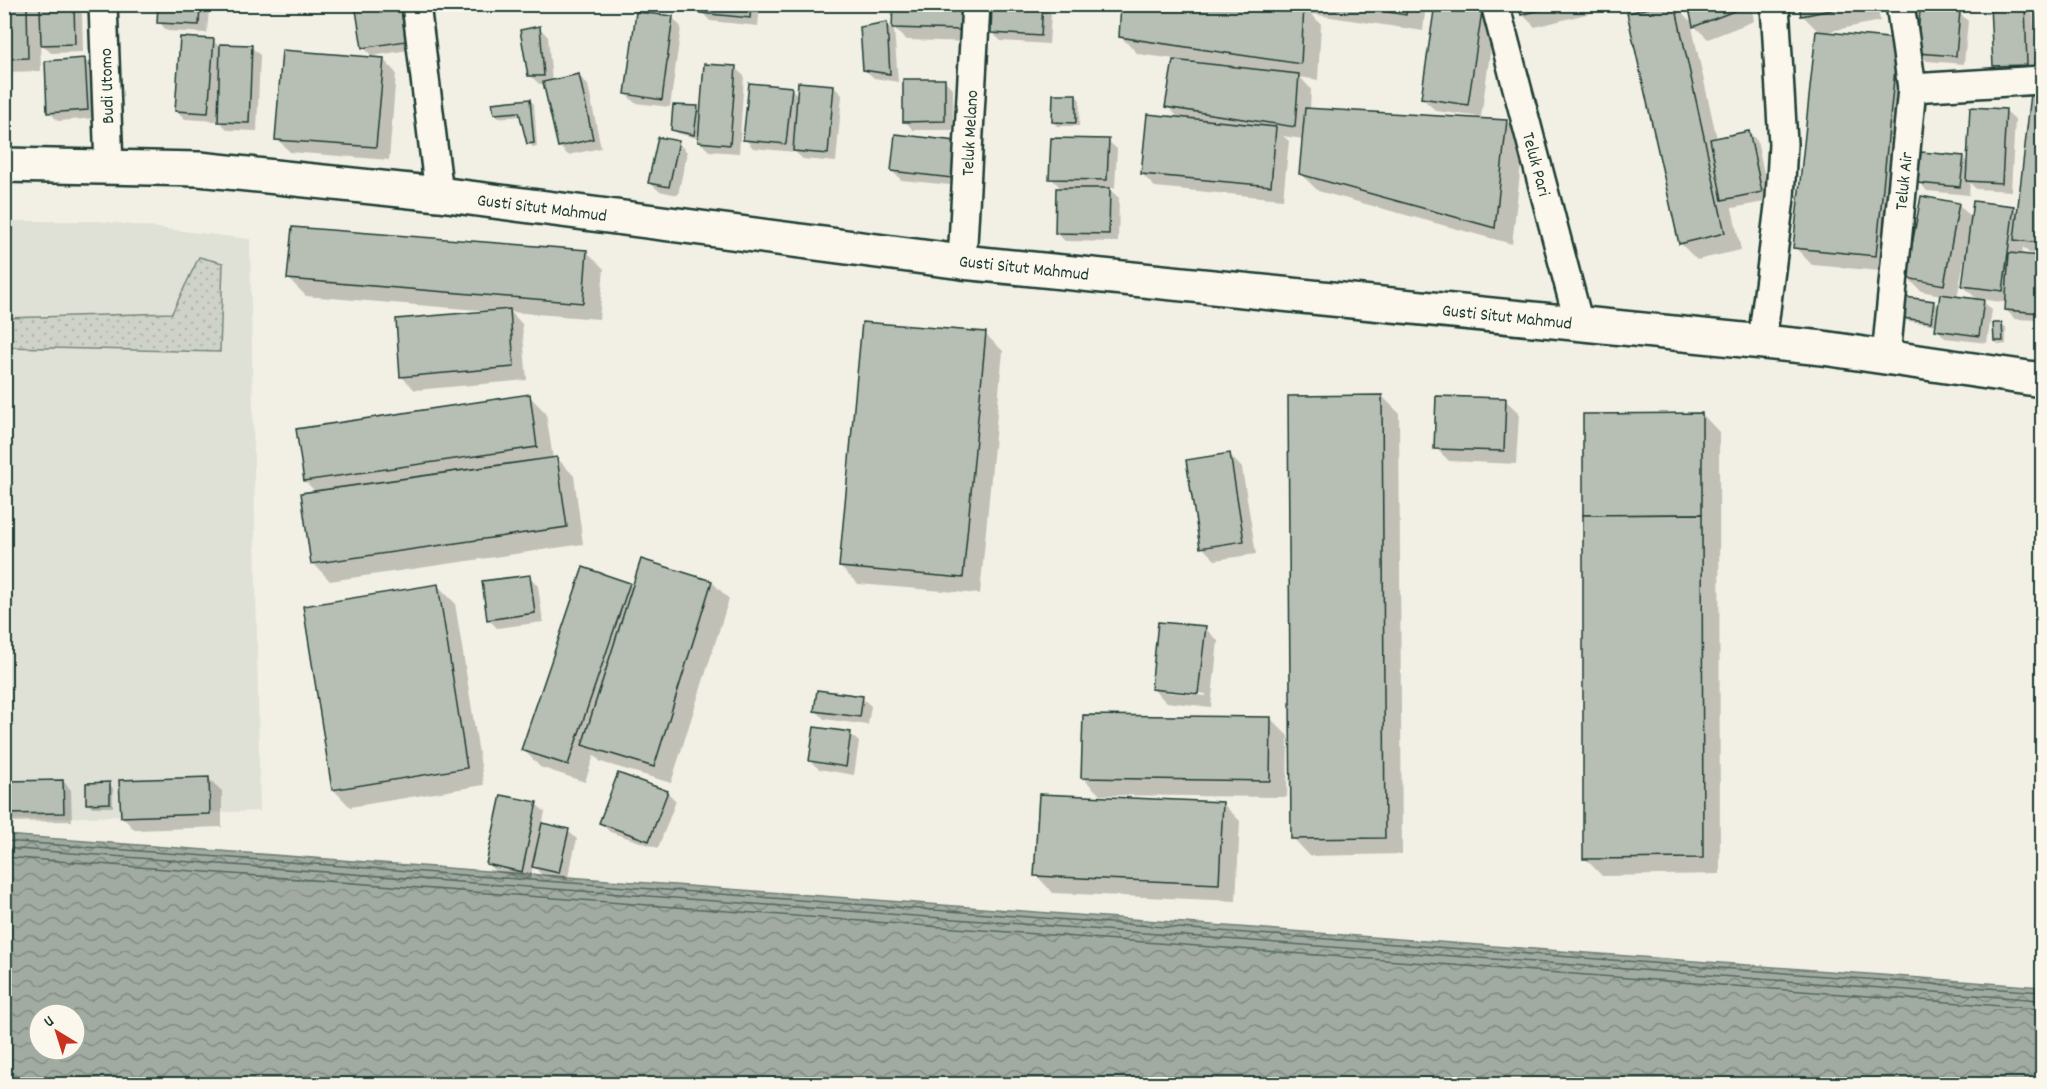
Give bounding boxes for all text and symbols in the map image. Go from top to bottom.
street label: Budi Utomo [95,48,122,124]
street label: Teluk Melano [957,89,986,177]
street label: Teluk Pari [1514,130,1555,199]
street label: Teluk Air [1890,151,1921,212]
street label: Gusti Situt Mahmud [475,189,608,230]
street label: Gusti Situt Mahmud [957,250,1090,289]
street label: Gusti Situt Mahmud [1440,299,1573,338]
north arrow [27,1002,87,1062]
text: U [39,1011,60,1034]

